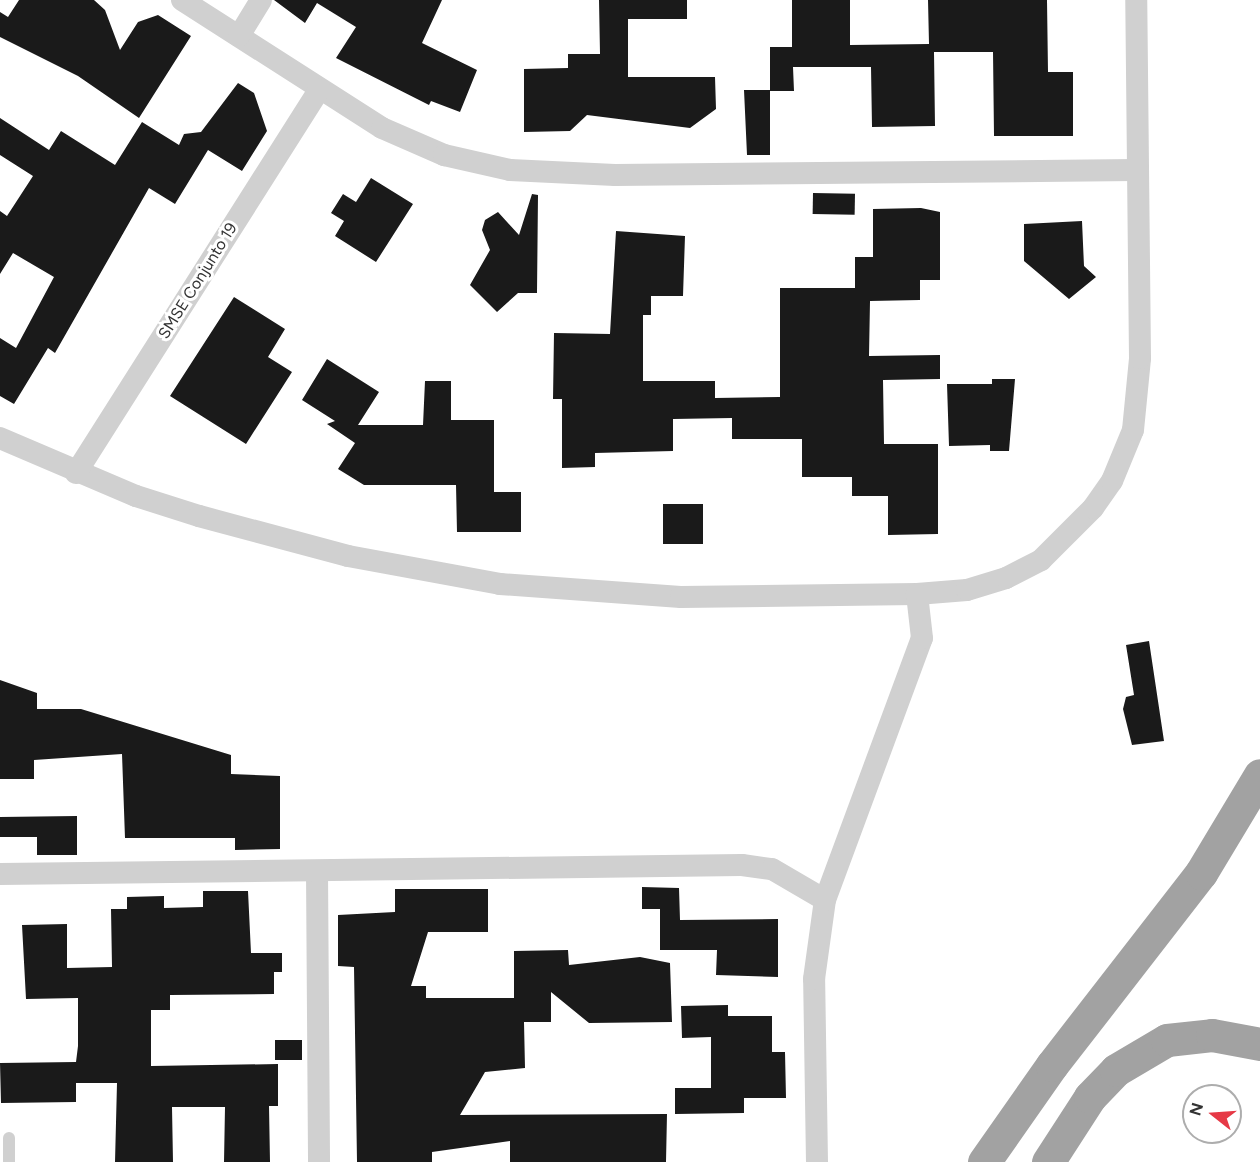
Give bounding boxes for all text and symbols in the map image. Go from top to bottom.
street label: SMSE Conjunto 19 [155,219,241,343]
north arrow [1182,1084,1242,1144]
text: N [1185,1100,1207,1118]

